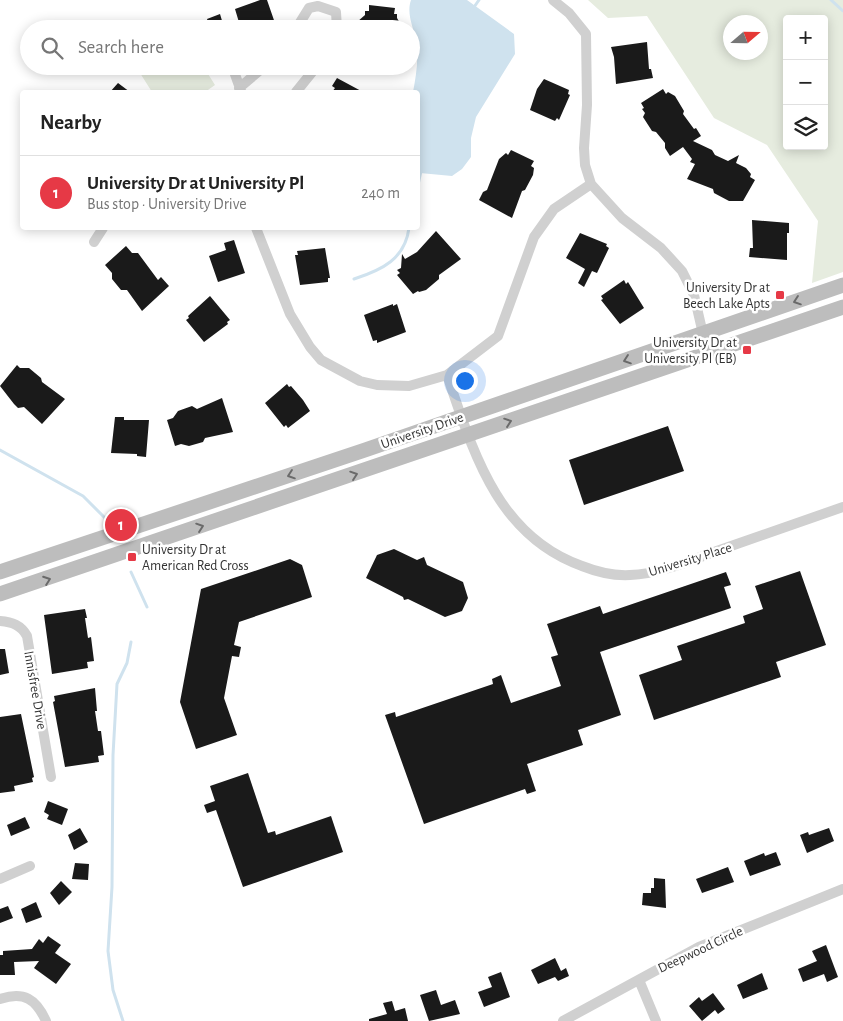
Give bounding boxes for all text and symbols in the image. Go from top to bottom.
north arrow [723,15,768,60]
map controls [783,15,828,150]
button: + [783,15,828,60]
search box [20,20,420,75]
icon: search [38,34,66,62]
text: Search here [78,38,164,57]
button: − [783,60,828,105]
button: layers [783,105,828,150]
text: Nearby [40,112,101,133]
text: University Dr at University Pl [87,174,304,193]
text: 1 [53,185,59,201]
text: 240 m [361,185,400,201]
text: Bus stop · University Drive [87,196,247,212]
place label: University Dr at Beech Lake Apts [683,281,771,311]
marker: University Dr at Beech Lake Apts [774,289,786,301]
one-way arrow [793,295,802,305]
place label: University Dr at University Pl (EB) [644,336,738,366]
marker: University Dr at University Pl (EB) [741,344,753,356]
one-way arrow [623,354,631,364]
your location [452,368,478,394]
street label: University Drive [379,410,465,452]
one-way arrow [503,418,512,428]
one-way arrow [287,469,296,479]
one-way arrow [349,470,358,480]
pin: 1 [105,506,137,544]
one-way arrow [196,523,204,533]
street label: University Place [647,541,734,579]
place label: University Dr at American Red Cross [142,543,249,573]
marker: University Dr at American Red Cross [126,551,138,563]
one-way arrow [42,575,50,585]
street label: Innisfree Drive [21,650,49,731]
street label: Deepwood Circle [656,924,745,976]

